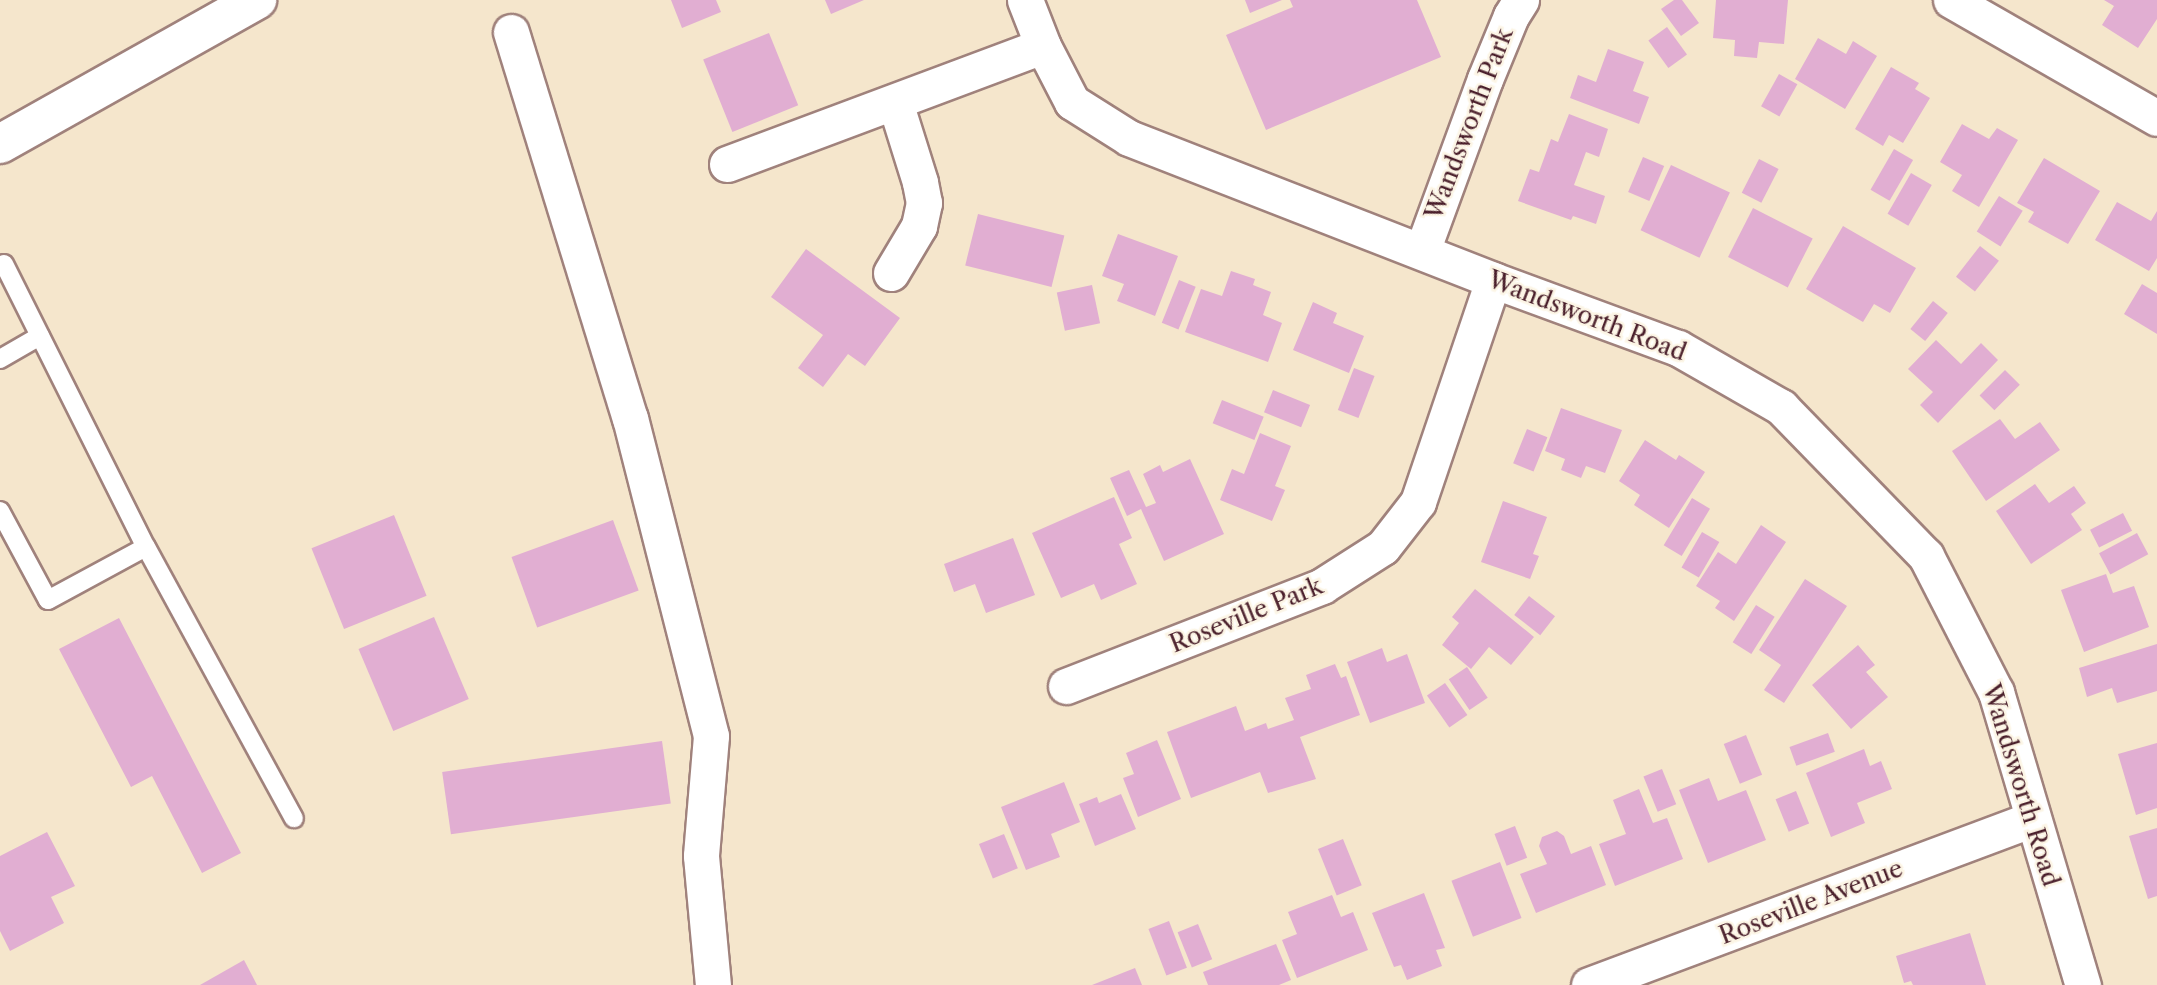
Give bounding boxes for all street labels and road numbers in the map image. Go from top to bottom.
street label: Wandsworth Park [1419,24,1519,224]
street label: Wandsworth Road [1484,265,1690,367]
street label: Roseville Park [1165,571,1327,659]
street label: Wandsworth Road [1977,680,2065,890]
street label: Roseville Avenue [1715,854,1907,950]

